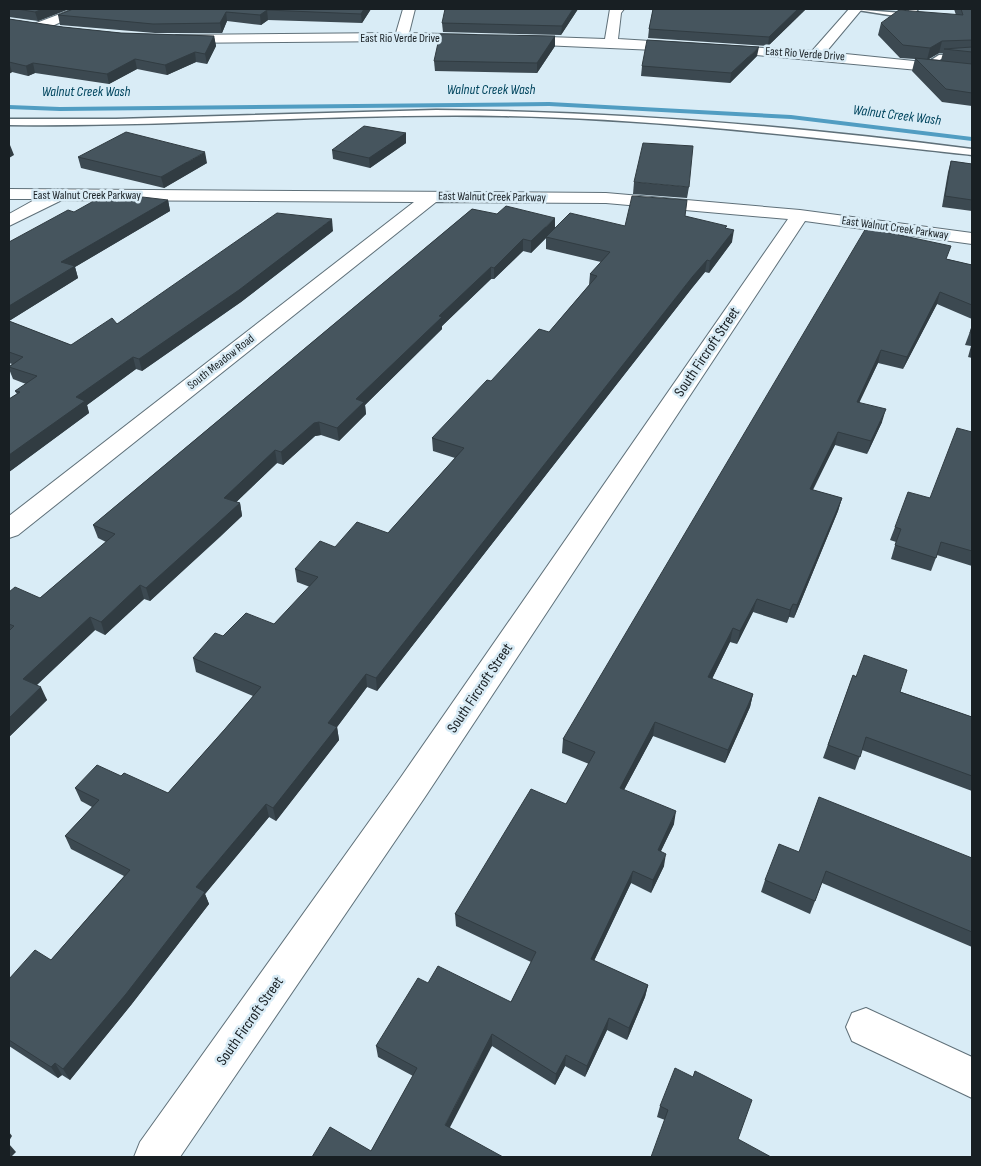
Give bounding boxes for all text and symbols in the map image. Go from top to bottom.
street label: East Rio Verde Drive [360,31,440,46]
street label: East Rio Verde Drive [765,44,845,64]
water label: Walnut Creek Wash [447,81,535,98]
water label: Walnut Creek Wash [42,83,130,100]
water label: Walnut Creek Wash [852,101,942,129]
street label: East Walnut Creek Parkway [33,188,141,203]
street label: East Walnut Creek Parkway [438,189,546,205]
street label: East Walnut Creek Parkway [841,213,950,243]
street label: South Fircroft Street [670,303,744,400]
street label: South Meadow Road [184,331,258,393]
street label: South Fircroft Street [443,639,517,736]
street label: South Fircroft Street [212,973,288,1069]

